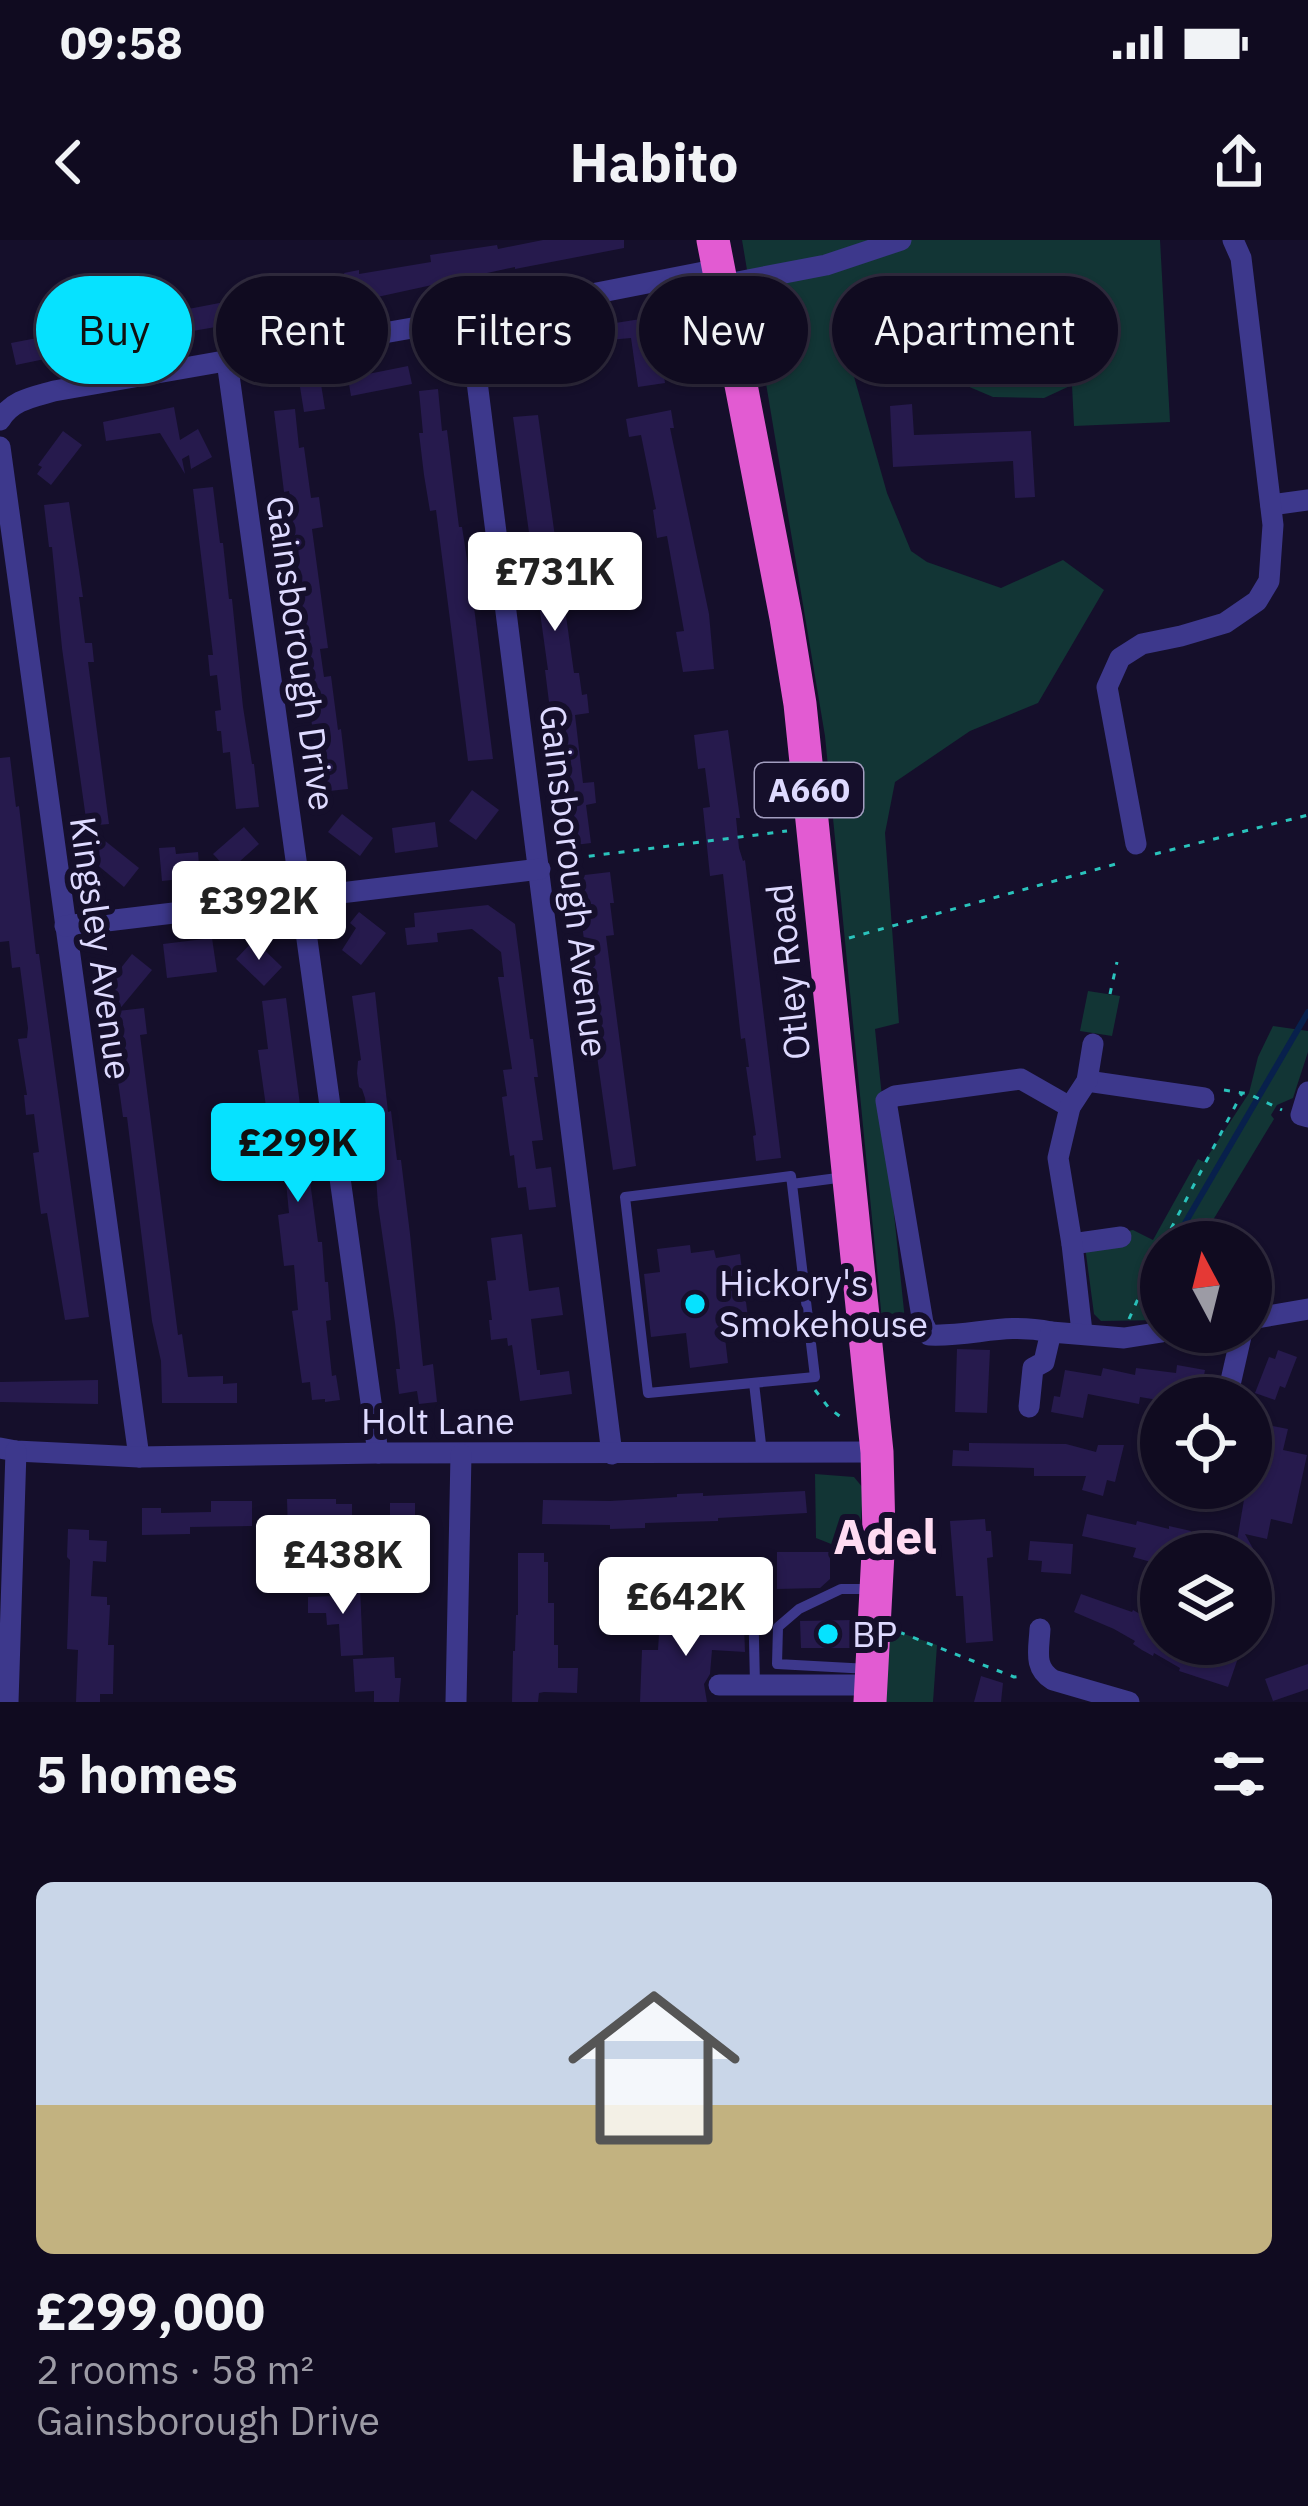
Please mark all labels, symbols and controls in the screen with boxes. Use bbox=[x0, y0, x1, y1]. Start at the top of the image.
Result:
text: 09:58 bbox=[60, 13, 183, 71]
text: Habito bbox=[569, 127, 739, 197]
icon: back bbox=[36, 129, 102, 195]
icon: share bbox=[1206, 129, 1272, 195]
chip: Buy bbox=[36, 276, 192, 384]
chip: Rent bbox=[216, 276, 388, 384]
chip: Filters bbox=[412, 276, 615, 384]
chip: New bbox=[639, 276, 808, 384]
chip: Apartment bbox=[832, 276, 1118, 384]
street label: Gainsborough Drive bbox=[256, 492, 347, 813]
pin: £731K bbox=[471, 532, 639, 634]
text: £731K bbox=[495, 545, 615, 596]
street label: Gainsborough Avenue bbox=[530, 702, 619, 1060]
road number: A660 bbox=[755, 763, 863, 817]
street label: Kingsley Avenue bbox=[60, 814, 143, 1082]
pin: £392K bbox=[175, 861, 343, 963]
text: £392K bbox=[199, 874, 319, 925]
street label: Otley Road bbox=[755, 882, 820, 1062]
pin: £299K bbox=[214, 1103, 382, 1205]
text: £299K bbox=[238, 1116, 358, 1167]
north arrow bbox=[1140, 1221, 1272, 1353]
map controls bbox=[1140, 1221, 1272, 1665]
place label: Hickory's Smokehouse bbox=[719, 1259, 928, 1347]
marker: Hickory's Smokehouse bbox=[682, 1291, 708, 1317]
button: locate bbox=[1140, 1377, 1272, 1509]
street label: Holt Lane bbox=[361, 1397, 515, 1444]
district label: Adel bbox=[833, 1505, 937, 1567]
pin: £438K bbox=[259, 1515, 427, 1617]
text: £438K bbox=[283, 1528, 403, 1579]
button: layers bbox=[1140, 1533, 1272, 1665]
pin: £642K bbox=[602, 1557, 770, 1659]
text: £642K bbox=[626, 1570, 746, 1621]
place label: BP bbox=[852, 1610, 897, 1657]
marker: BP bbox=[815, 1621, 841, 1647]
text: 5 homes bbox=[36, 1741, 238, 1807]
icon: filters bbox=[1206, 1741, 1272, 1807]
icon: home bbox=[546, 1960, 762, 2176]
text: £299,000 bbox=[36, 2278, 265, 2344]
text: 2 rooms · 58 m² bbox=[36, 2344, 314, 2395]
text: Gainsborough Drive bbox=[36, 2395, 380, 2446]

